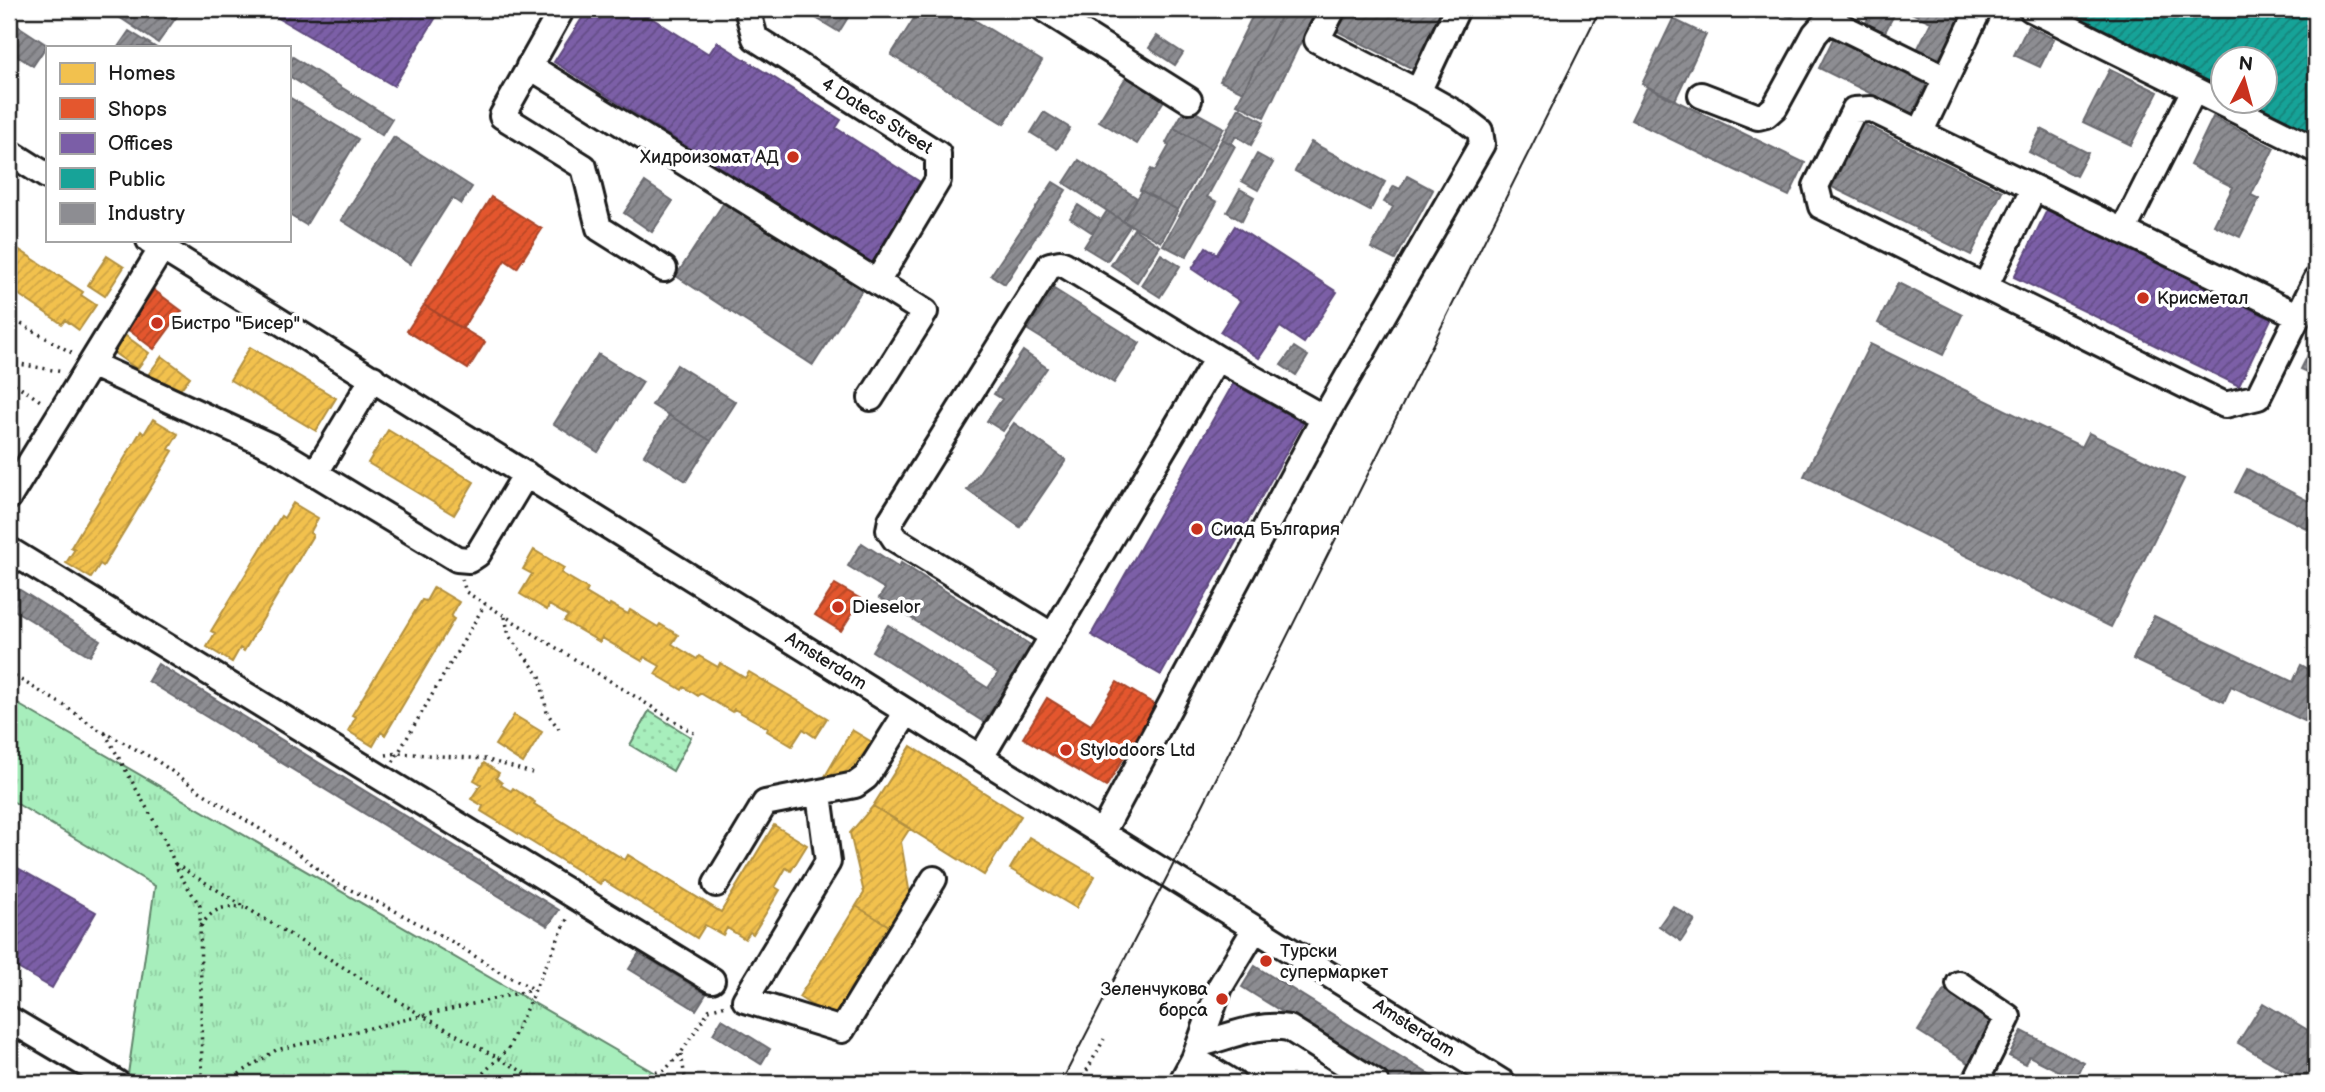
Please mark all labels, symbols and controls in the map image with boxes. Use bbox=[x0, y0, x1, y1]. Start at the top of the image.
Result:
legend bbox=[46, 46, 290, 242]
north arrow bbox=[2210, 46, 2280, 116]
text: N bbox=[2237, 52, 2254, 77]
text: Homes bbox=[108, 61, 176, 86]
street label: 4 Datecs Street bbox=[818, 73, 937, 159]
text: Shops bbox=[108, 97, 167, 122]
text: Offices bbox=[108, 131, 173, 156]
place label: Хидроизомат АД bbox=[640, 147, 779, 168]
marker: Хидроизомат АД bbox=[785, 149, 801, 165]
text: Public bbox=[108, 167, 166, 192]
text: Industry bbox=[108, 201, 186, 226]
place label: Крисметал bbox=[2157, 288, 2248, 309]
marker: Крисметал bbox=[2135, 290, 2151, 306]
place label: Бистро "Бисер" bbox=[171, 313, 300, 334]
marker: Бистро "Бисер" bbox=[149, 315, 165, 331]
place label: Сиад България bbox=[1211, 519, 1340, 540]
marker: Сиад България bbox=[1189, 521, 1205, 537]
place label: Dieselor bbox=[852, 597, 921, 618]
marker: Dieselor bbox=[830, 599, 846, 615]
street label: Amsterdam bbox=[781, 628, 871, 694]
place label: Stylodoors Ltd bbox=[1080, 740, 1195, 761]
marker: Stylodoors Ltd bbox=[1058, 742, 1074, 758]
place label: Турски супермаркет bbox=[1280, 941, 1389, 983]
marker: Турски супермаркет bbox=[1258, 953, 1274, 969]
place label: Зеленчукова борса bbox=[1101, 979, 1208, 1021]
marker: Зеленчукова борса bbox=[1214, 991, 1230, 1007]
street label: Amsterdam bbox=[1369, 995, 1459, 1061]

